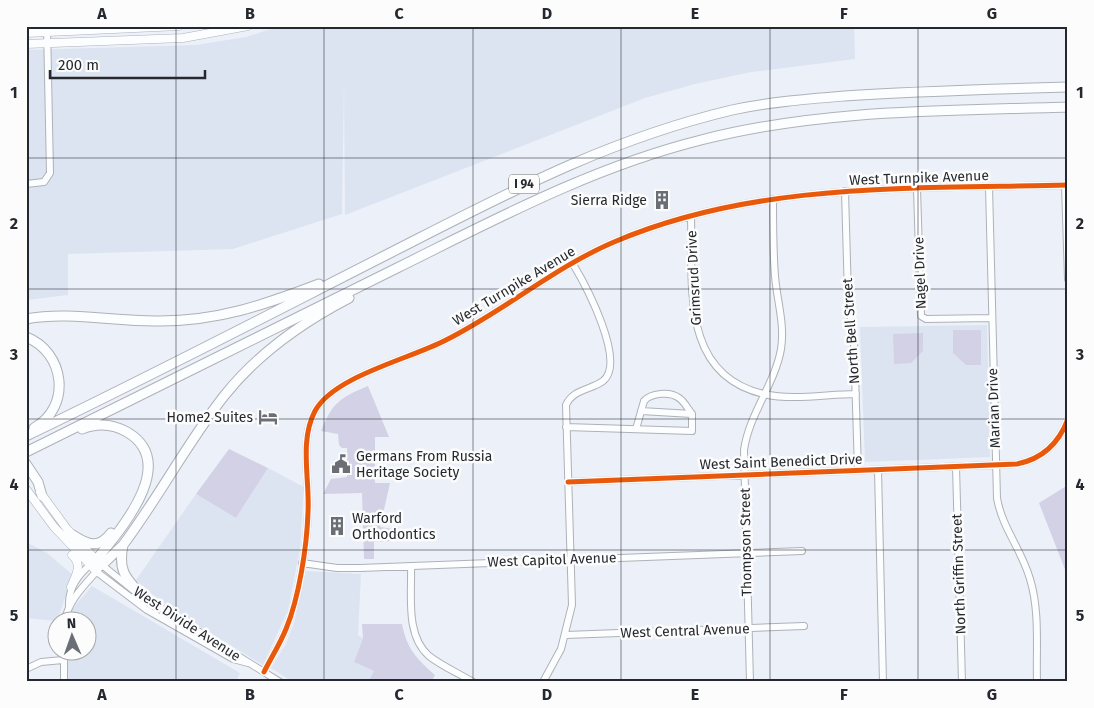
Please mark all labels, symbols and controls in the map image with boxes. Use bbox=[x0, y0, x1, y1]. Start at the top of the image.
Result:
text: A bbox=[96, 4, 107, 23]
text: B bbox=[245, 4, 255, 23]
text: C bbox=[394, 4, 404, 23]
text: D bbox=[542, 4, 552, 23]
text: E bbox=[691, 4, 699, 23]
text: F bbox=[840, 4, 848, 23]
text: G bbox=[987, 4, 997, 23]
scale bar bbox=[50, 48, 205, 80]
text: 200 m bbox=[58, 56, 99, 74]
text: 1 bbox=[10, 83, 18, 102]
text: 1 bbox=[1076, 83, 1084, 102]
street label: West Turnpike Avenue bbox=[849, 167, 989, 189]
road number: I 94 bbox=[509, 174, 539, 193]
building icon: Sierra Ridge bbox=[651, 189, 673, 211]
place label: Sierra Ridge bbox=[571, 192, 647, 209]
text: 2 bbox=[10, 214, 18, 233]
text: 2 bbox=[1076, 214, 1084, 233]
street label: Grimsrud Drive bbox=[683, 230, 705, 326]
street label: Nagel Drive bbox=[910, 237, 930, 309]
street label: West Turnpike Avenue bbox=[450, 243, 578, 329]
street label: North Bell Street bbox=[839, 277, 863, 385]
text: 3 bbox=[9, 345, 18, 364]
text: 3 bbox=[1075, 345, 1084, 364]
street label: Marian Drive bbox=[984, 368, 1004, 448]
hotel icon: Home2 Suites bbox=[257, 406, 279, 428]
place label: Home2 Suites bbox=[167, 409, 253, 426]
place label: Germans From Russia Heritage Society bbox=[356, 448, 492, 481]
street label: West Saint Benedict Drive bbox=[699, 451, 863, 473]
public building icon: Germans From Russia Heritage Society bbox=[330, 453, 352, 475]
text: 4 bbox=[9, 475, 19, 494]
text: 4 bbox=[1075, 475, 1085, 494]
street label: Thompson Street bbox=[737, 487, 755, 596]
place label: Warford Orthodontics bbox=[352, 510, 436, 543]
street label: North Griffin Street bbox=[948, 512, 970, 635]
building icon: Warford Orthodontics bbox=[326, 515, 348, 537]
street label: West Capitol Avenue bbox=[487, 549, 617, 571]
street label: West Divide Avenue bbox=[130, 583, 244, 665]
text: 5 bbox=[10, 606, 19, 625]
text: 5 bbox=[1076, 606, 1085, 625]
north arrow bbox=[48, 610, 98, 660]
text: N bbox=[67, 615, 77, 632]
street label: West Central Avenue bbox=[620, 620, 750, 642]
text: A bbox=[96, 685, 107, 704]
text: B bbox=[245, 685, 255, 704]
text: C bbox=[394, 685, 404, 704]
text: D bbox=[542, 685, 552, 704]
text: E bbox=[691, 685, 699, 704]
text: F bbox=[840, 685, 848, 704]
text: G bbox=[987, 685, 997, 704]

